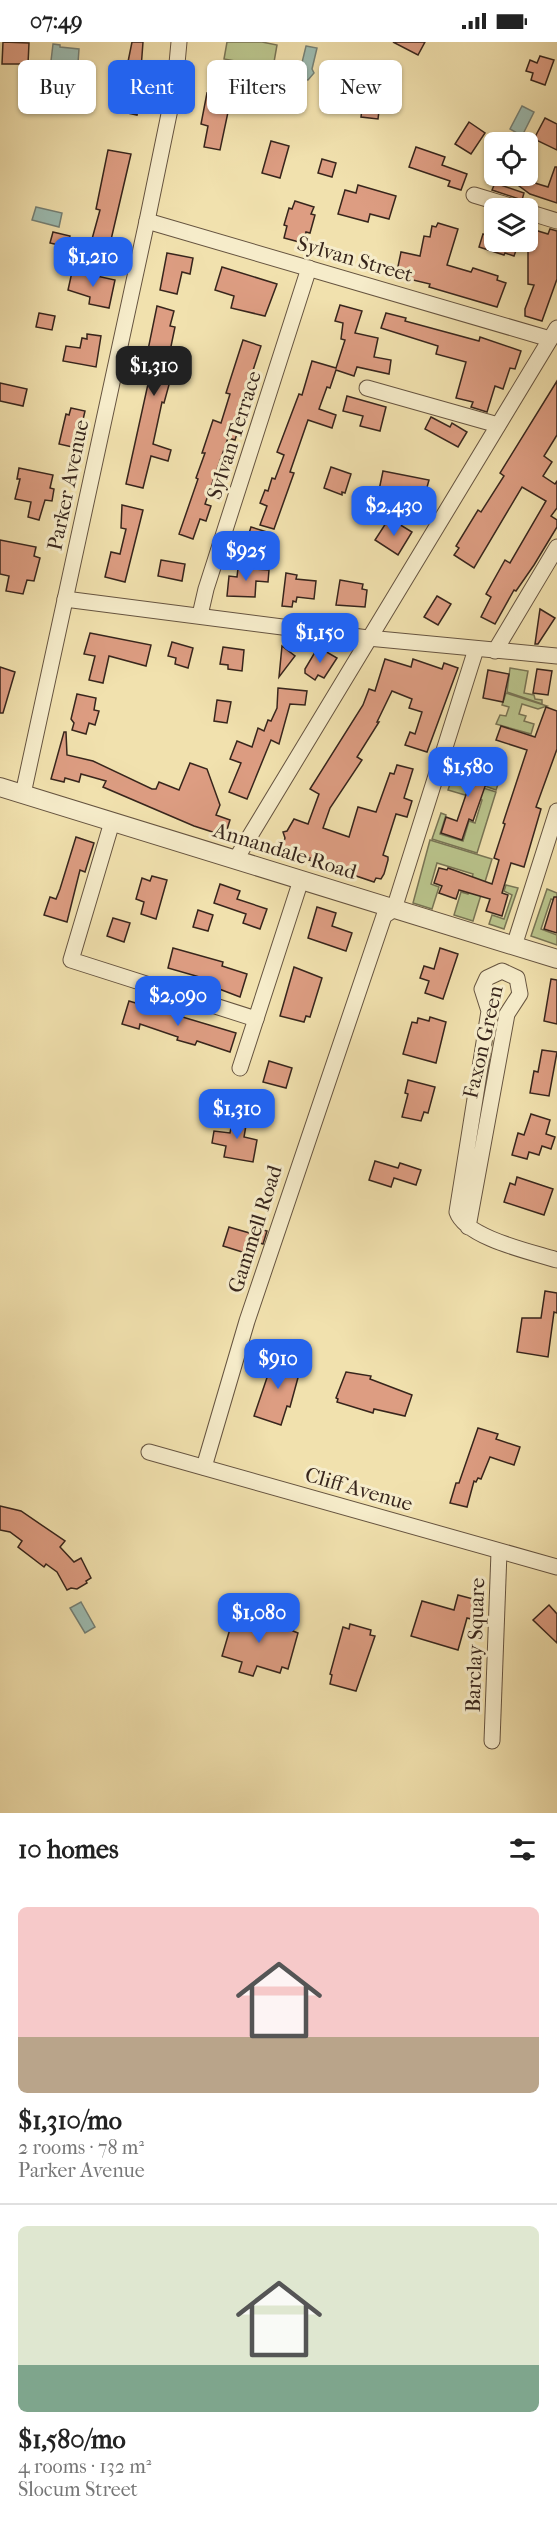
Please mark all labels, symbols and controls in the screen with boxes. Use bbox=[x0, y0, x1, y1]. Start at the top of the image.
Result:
text: 07:49 bbox=[30, 8, 83, 34]
chip: Buy bbox=[18, 60, 96, 114]
chip: Rent bbox=[108, 60, 195, 114]
chip: Filters bbox=[207, 60, 307, 114]
chip: New bbox=[319, 60, 402, 114]
map controls bbox=[484, 132, 538, 252]
button: locate bbox=[484, 132, 538, 186]
button: layers bbox=[484, 198, 538, 252]
street label: Sylvan Street bbox=[294, 231, 416, 287]
pin: $1,210 bbox=[44, 237, 142, 288]
text: $1,210 bbox=[68, 245, 118, 268]
pin: $1,310 bbox=[105, 346, 203, 397]
text: $1,310 bbox=[130, 354, 178, 377]
street label: Sylvan Terrace bbox=[202, 368, 266, 502]
street label: Parker Avenue bbox=[42, 417, 94, 553]
pin: $2,430 bbox=[345, 486, 443, 537]
text: $2,430 bbox=[365, 494, 423, 517]
pin: $925 bbox=[210, 531, 282, 582]
text: $925 bbox=[226, 539, 266, 562]
pin: $1,150 bbox=[271, 613, 369, 664]
text: $1,150 bbox=[296, 621, 344, 644]
pin: $1,580 bbox=[419, 747, 517, 798]
text: $1,580 bbox=[442, 755, 494, 778]
street label: Annandale Road bbox=[210, 818, 360, 884]
pin: $2,090 bbox=[129, 976, 227, 1027]
street label: Faxon Green bbox=[458, 983, 508, 1101]
text: $2,090 bbox=[149, 984, 207, 1007]
pin: $1,310 bbox=[188, 1089, 286, 1140]
text: $1,310 bbox=[213, 1097, 261, 1120]
street label: Gammell Road bbox=[223, 1162, 287, 1296]
pin: $910 bbox=[242, 1339, 314, 1390]
text: $910 bbox=[258, 1347, 298, 1370]
street label: Cliff Avenue bbox=[302, 1462, 416, 1516]
street label: Barclay Square bbox=[461, 1577, 489, 1713]
pin: $1,080 bbox=[210, 1593, 308, 1644]
text: $1,080 bbox=[232, 1601, 286, 1624]
icon: filters bbox=[506, 1833, 539, 1866]
text: 10 homes bbox=[18, 1834, 119, 1865]
icon: home bbox=[225, 1946, 333, 2054]
text: $1,310/mo bbox=[18, 2105, 122, 2136]
text: 2 rooms · 78 m² bbox=[18, 2136, 144, 2159]
text: Parker Avenue bbox=[18, 2159, 145, 2182]
icon: home bbox=[225, 2265, 333, 2373]
text: $1,580/mo bbox=[18, 2424, 126, 2455]
text: 4 rooms · 132 m² bbox=[18, 2455, 151, 2478]
text: Slocum Street bbox=[18, 2478, 138, 2501]

